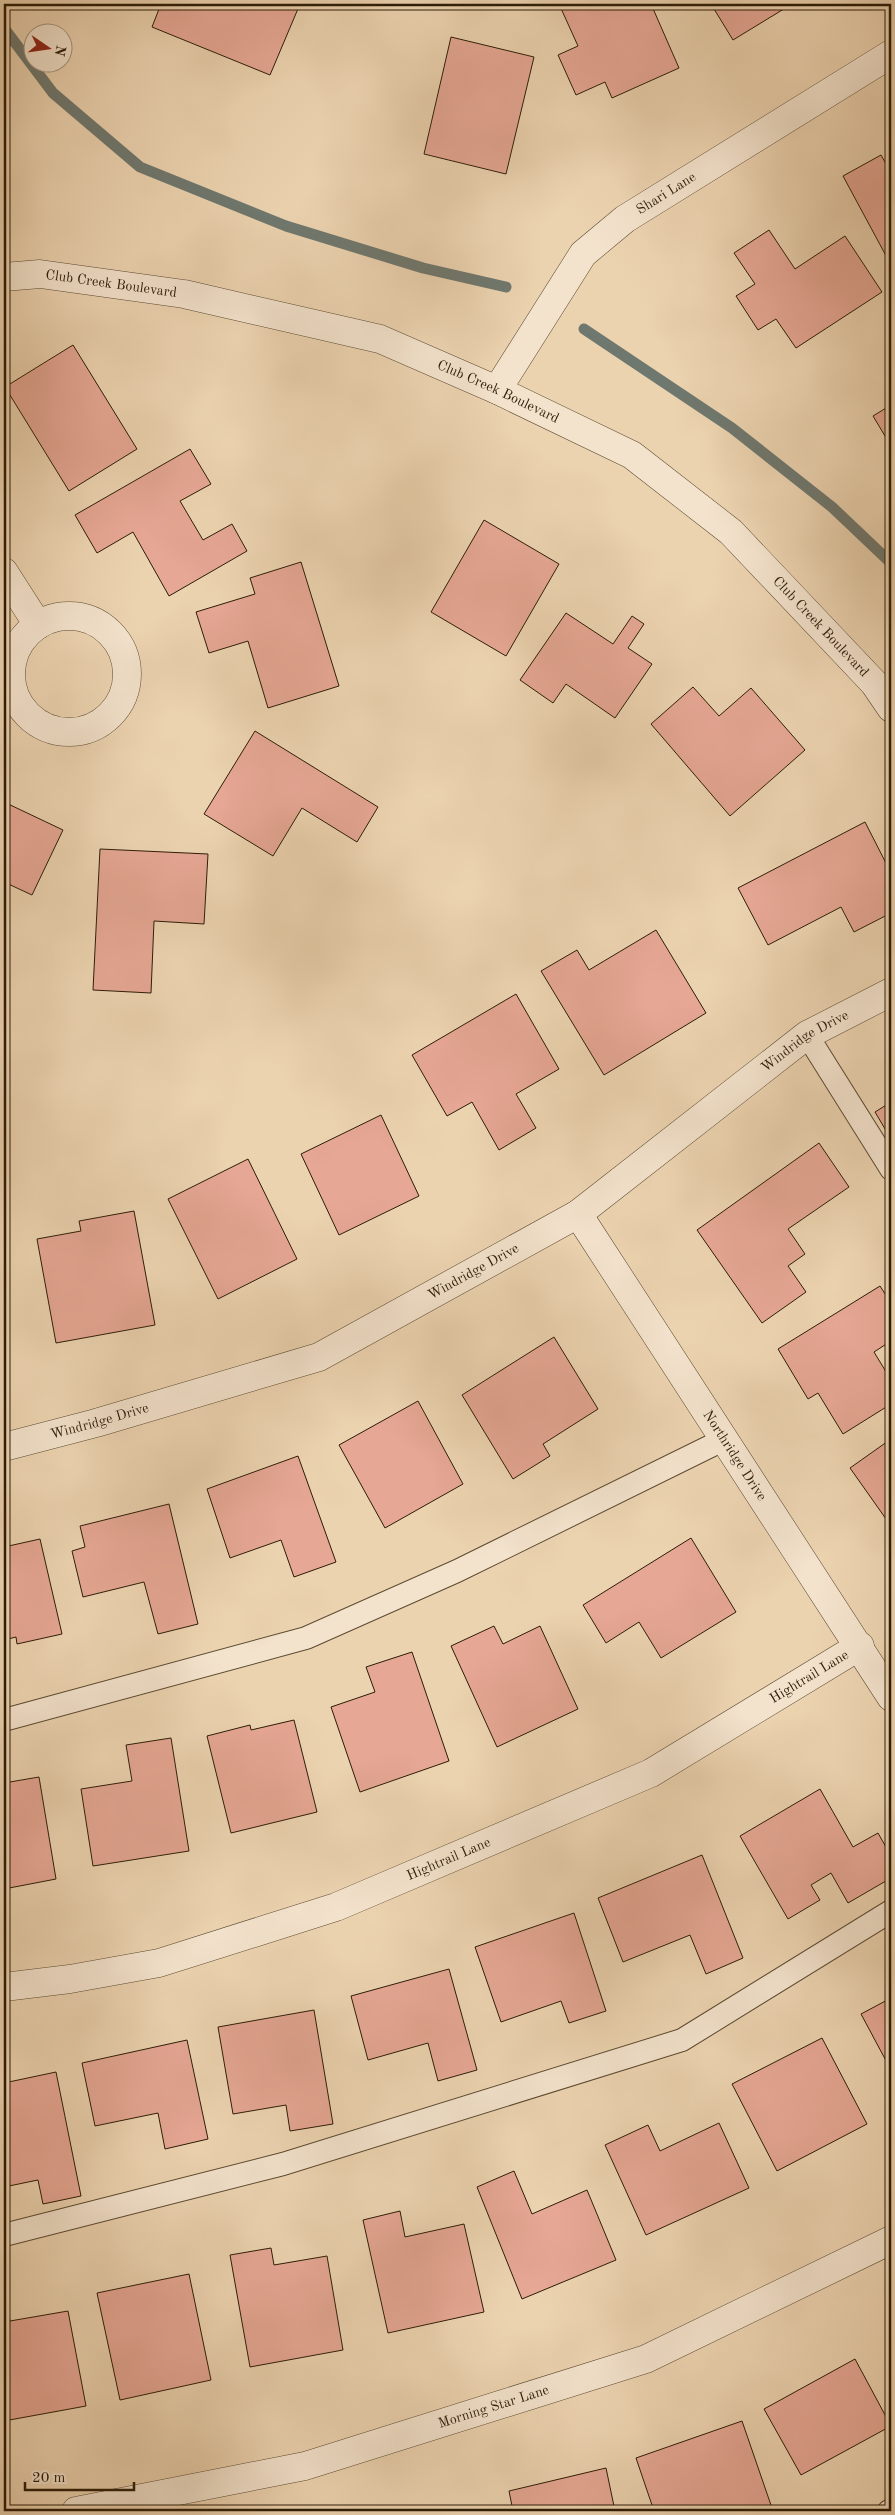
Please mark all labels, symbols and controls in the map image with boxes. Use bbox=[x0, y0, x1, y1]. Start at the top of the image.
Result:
north arrow bbox=[22, 22, 72, 72]
text: N bbox=[52, 44, 68, 58]
street label: Shari Lane bbox=[634, 170, 698, 217]
street label: Club Creek Boulevard bbox=[45, 268, 178, 300]
street label: Club Creek Boulevard bbox=[435, 358, 561, 426]
street label: Club Creek Boulevard bbox=[770, 574, 871, 680]
street label: Windridge Drive bbox=[759, 1008, 851, 1075]
street label: Windridge Drive bbox=[426, 1241, 521, 1302]
street label: Windridge Drive bbox=[49, 1401, 150, 1442]
street label: Northridge Drive bbox=[700, 1408, 769, 1503]
street label: Hightrail Lane bbox=[767, 1648, 851, 1706]
street label: Hightrail Lane bbox=[405, 1835, 493, 1883]
street label: Morning Star Lane bbox=[436, 2383, 551, 2431]
scale bar bbox=[25, 2460, 134, 2492]
text: 20 m bbox=[32, 2471, 66, 2486]

